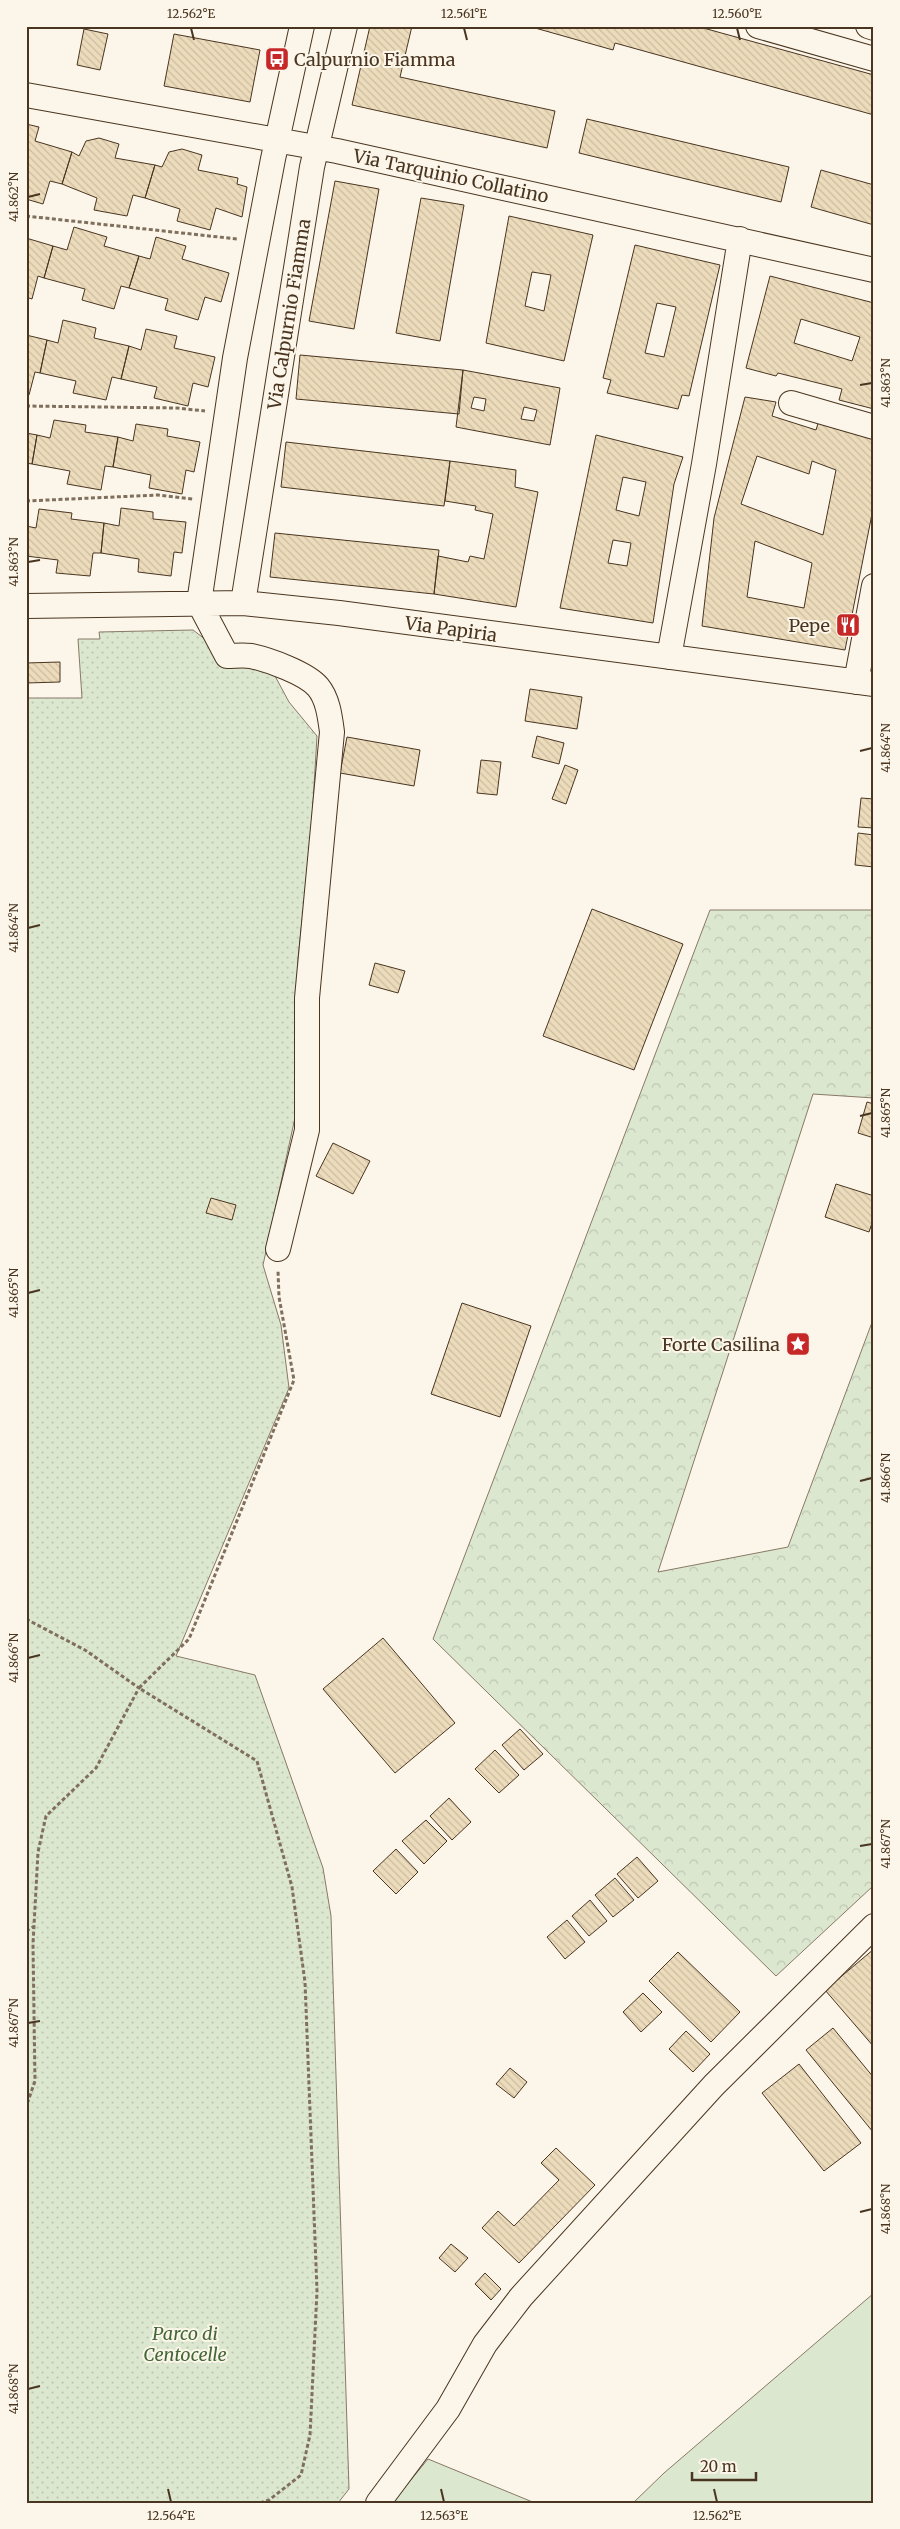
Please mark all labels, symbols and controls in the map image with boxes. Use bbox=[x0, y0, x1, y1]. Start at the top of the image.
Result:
text: 12.562°E bbox=[167, 6, 215, 21]
text: 12.561°E bbox=[441, 6, 487, 21]
text: 12.560°E bbox=[712, 6, 762, 21]
bus stop icon: Calpurnio Fiamma bbox=[264, 46, 290, 72]
place label: Calpurnio Fiamma bbox=[294, 48, 456, 71]
street label: Via Tarquinio Collatino bbox=[350, 144, 551, 208]
text: 41.862°N bbox=[6, 171, 21, 222]
street label: Via Calpurnio Fiamma bbox=[262, 217, 316, 412]
text: 41.863°N bbox=[878, 358, 893, 408]
text: 41.863°N bbox=[6, 537, 21, 587]
street label: Via Papiria bbox=[402, 611, 499, 647]
restaurant icon: Pepe bbox=[835, 612, 861, 638]
place label: Pepe bbox=[788, 614, 830, 637]
text: 41.864°N bbox=[878, 722, 893, 773]
text: 41.864°N bbox=[6, 902, 21, 953]
text: 41.865°N bbox=[878, 1087, 893, 1138]
text: 41.865°N bbox=[6, 1267, 21, 1318]
place icon: Forte Casilina bbox=[785, 1331, 811, 1357]
place label: Forte Casilina bbox=[662, 1333, 780, 1356]
text: 41.866°N bbox=[878, 1452, 893, 1503]
text: 41.866°N bbox=[6, 1632, 21, 1683]
text: 41.867°N bbox=[878, 1818, 893, 1869]
text: 41.867°N bbox=[6, 1997, 21, 2048]
text: 41.868°N bbox=[878, 2183, 893, 2234]
park label: Parco di Centocelle bbox=[143, 2322, 227, 2366]
text: 41.868°N bbox=[6, 2363, 21, 2414]
scale bar bbox=[692, 2449, 756, 2481]
text: 20 m bbox=[700, 2457, 737, 2476]
text: 12.564°E bbox=[147, 2508, 195, 2523]
text: 12.563°E bbox=[420, 2508, 468, 2523]
text: 12.562°E bbox=[693, 2508, 741, 2523]

